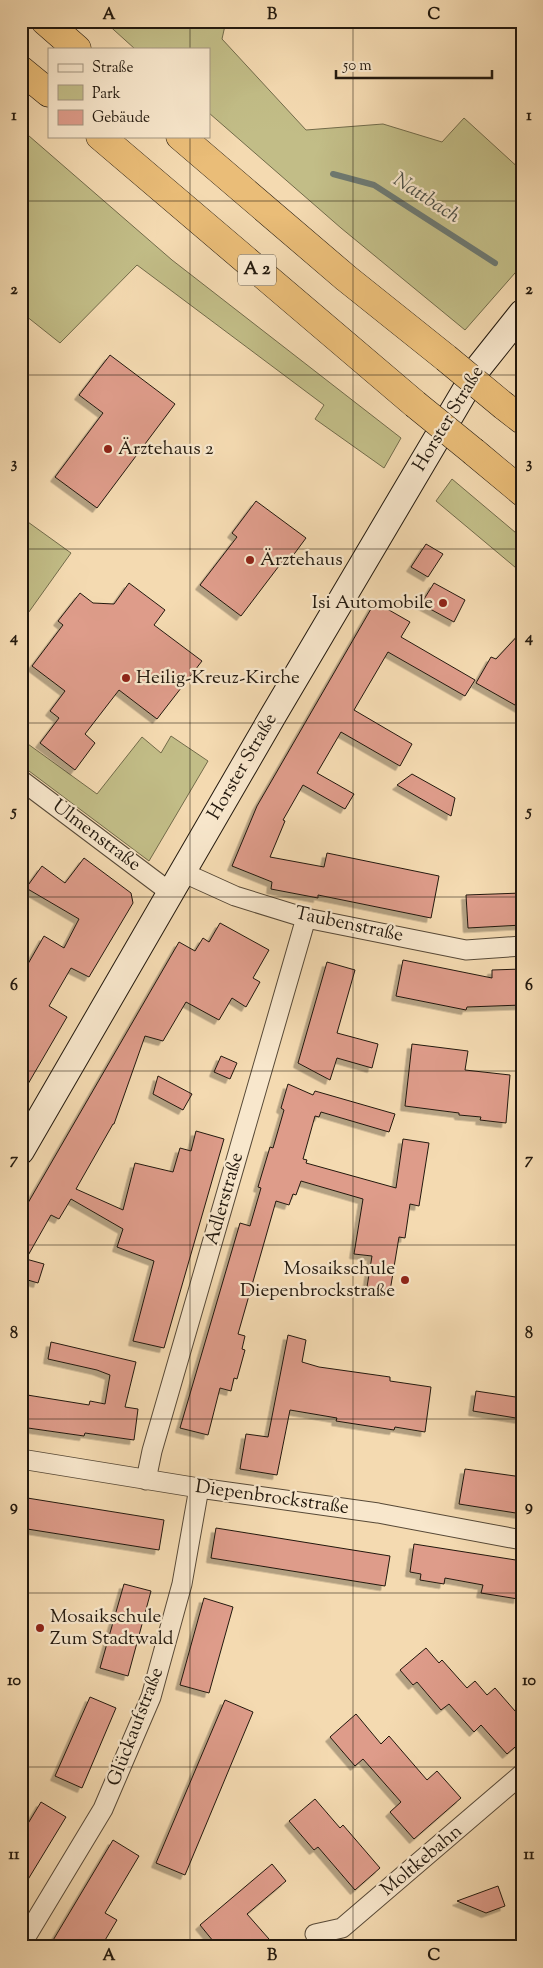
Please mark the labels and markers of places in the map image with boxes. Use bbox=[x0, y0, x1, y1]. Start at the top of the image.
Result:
place label: Ärztehaus 2 bbox=[118, 436, 214, 463]
marker: Ärztehaus 2 bbox=[102, 443, 114, 455]
place label: Ärztehaus bbox=[260, 547, 343, 574]
marker: Ärztehaus bbox=[244, 554, 256, 566]
place label: Isi Automobile bbox=[312, 590, 433, 617]
marker: Isi Automobile bbox=[437, 597, 449, 609]
place label: Heilig-Kreuz-Kirche bbox=[136, 665, 300, 692]
marker: Heilig-Kreuz-Kirche bbox=[120, 672, 132, 684]
place label: Mosaikschule Diepenbrockstraße bbox=[240, 1256, 395, 1305]
marker: Mosaikschule Diepenbrockstraße bbox=[399, 1274, 411, 1286]
place label: Mosaikschule Zum Stadtwald bbox=[50, 1604, 174, 1653]
marker: Mosaikschule Zum Stadtwald bbox=[34, 1622, 46, 1634]

